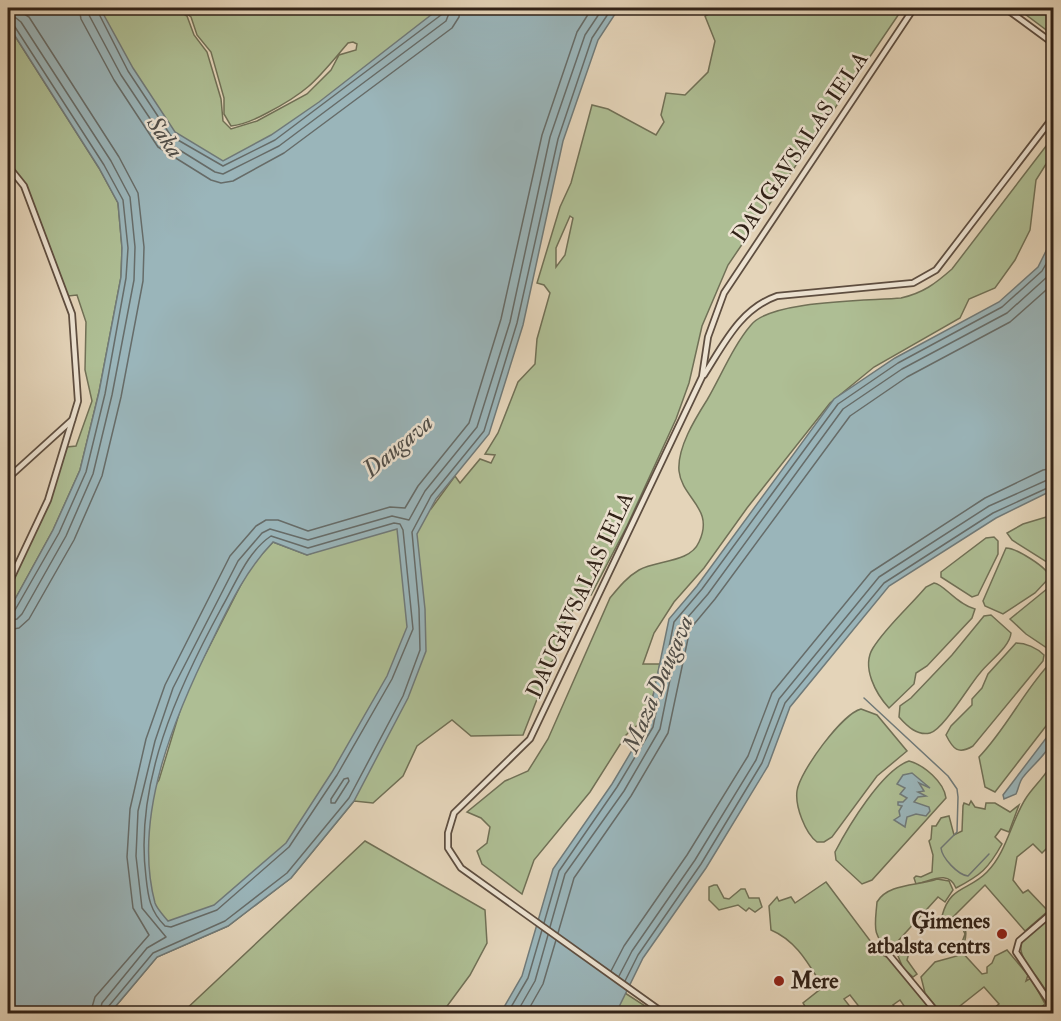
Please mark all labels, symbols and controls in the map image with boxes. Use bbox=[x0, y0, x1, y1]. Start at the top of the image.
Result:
street label: DAUGAVSALAS IELA bbox=[726, 46, 874, 248]
water label: Saka bbox=[139, 109, 191, 164]
water label: Daugava bbox=[355, 407, 440, 485]
street label: DAUGAVSALAS IELA bbox=[520, 487, 640, 703]
water label: Mazā Daugava bbox=[614, 611, 701, 759]
place label: Ģimenes atbalsta centrs bbox=[868, 907, 990, 960]
marker: Ģimenes atbalsta centrs bbox=[995, 927, 1009, 941]
place label: Mere bbox=[790, 967, 839, 995]
marker: Mere bbox=[772, 974, 786, 988]

